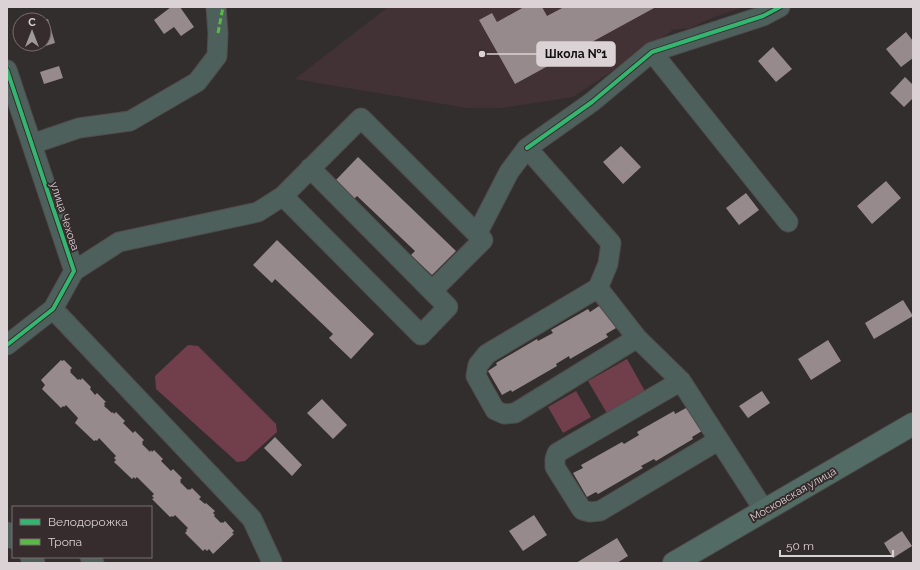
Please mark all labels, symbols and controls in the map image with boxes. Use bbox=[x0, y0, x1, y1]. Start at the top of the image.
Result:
north arrow bbox=[12, 12, 52, 52]
text: С bbox=[28, 16, 36, 29]
callout: Школа №1 bbox=[537, 42, 615, 66]
text: Школа №1 bbox=[545, 47, 607, 61]
street label: улица Чехова bbox=[47, 180, 82, 252]
street label: Московская улица bbox=[748, 465, 839, 524]
legend bbox=[12, 506, 152, 558]
text: Велодорожка bbox=[48, 515, 128, 529]
scale bar bbox=[780, 532, 893, 558]
text: Тропа bbox=[48, 535, 82, 549]
text: 50 m bbox=[786, 539, 814, 553]

